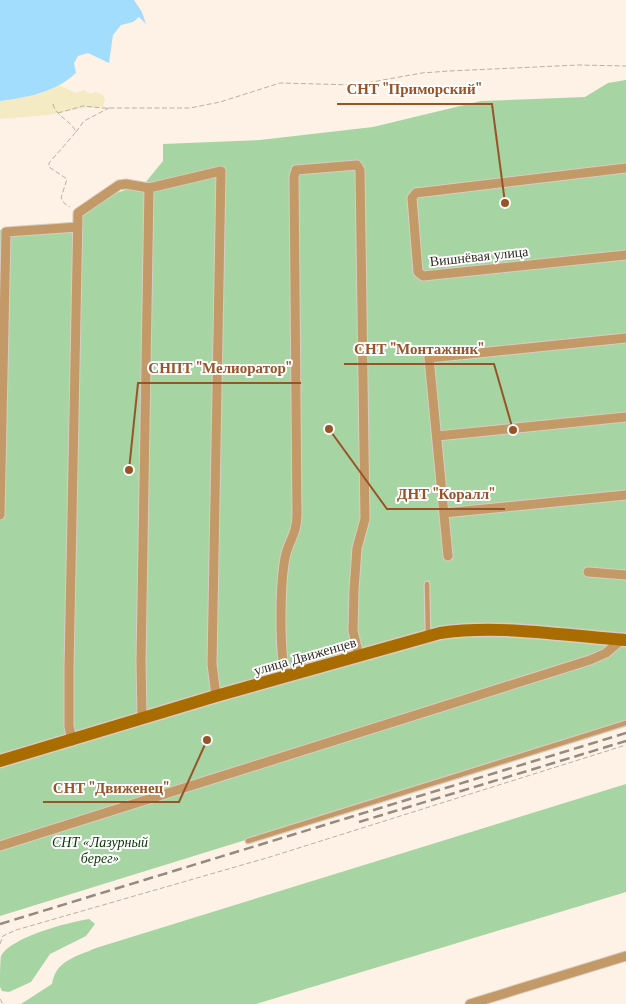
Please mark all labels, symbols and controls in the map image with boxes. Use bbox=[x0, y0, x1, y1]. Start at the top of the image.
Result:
callout: СНТ "Приморский" bbox=[337, 74, 492, 104]
text: СНТ "Приморский" bbox=[346, 79, 482, 98]
street label: Вишнёвая улица bbox=[429, 242, 530, 270]
callout: СНТ "Монтажник" bbox=[344, 334, 494, 364]
text: СНТ "Монтажник" bbox=[354, 339, 484, 358]
callout: СНПТ "Мелиоратор" bbox=[138, 353, 301, 383]
text: СНПТ "Мелиоратор" bbox=[148, 358, 292, 377]
callout: ДНТ "Коралл" bbox=[387, 479, 505, 509]
text: ДНТ "Коралл" bbox=[397, 484, 495, 503]
street label: улица Движенцев bbox=[252, 633, 359, 679]
callout: СНТ "Движенец" bbox=[43, 772, 179, 802]
text: СНТ "Движенец" bbox=[53, 778, 169, 797]
park label: СНТ «Лазурный берег» bbox=[52, 833, 148, 867]

